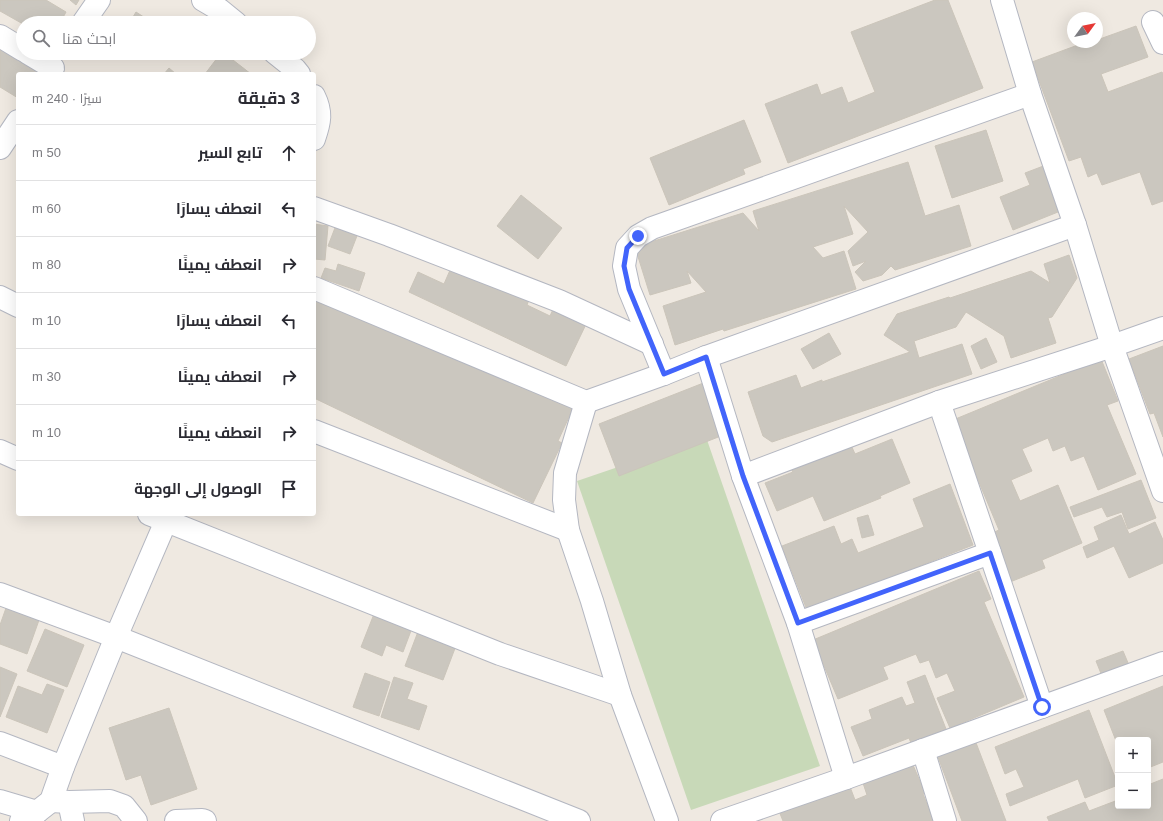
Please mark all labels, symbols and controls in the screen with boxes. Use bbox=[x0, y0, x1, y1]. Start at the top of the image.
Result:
north arrow bbox=[1067, 12, 1103, 48]
search box bbox=[16, 16, 316, 60]
icon: search bbox=[30, 27, 52, 49]
text: ابحث هنا bbox=[62, 30, 116, 47]
text: 3 دقيقة bbox=[238, 89, 300, 108]
text: سيرًا · 240 m bbox=[32, 91, 102, 106]
icon: ahead bbox=[278, 142, 300, 164]
text: تابع السير bbox=[198, 144, 262, 161]
text: 50 m bbox=[32, 145, 61, 160]
icon: left bbox=[278, 198, 300, 220]
text: انعطف يسارًا bbox=[176, 200, 262, 217]
text: 60 m bbox=[32, 201, 61, 216]
route end bbox=[629, 227, 647, 245]
icon: right bbox=[278, 254, 300, 276]
text: انعطف يمينًا bbox=[178, 256, 262, 273]
text: 80 m bbox=[32, 257, 61, 272]
icon: left bbox=[278, 310, 300, 332]
text: انعطف يسارًا bbox=[176, 312, 262, 329]
text: 10 m bbox=[32, 313, 61, 328]
icon: right bbox=[278, 366, 300, 388]
text: انعطف يمينًا bbox=[178, 368, 262, 385]
text: 30 m bbox=[32, 369, 61, 384]
icon: right bbox=[278, 422, 300, 444]
text: انعطف يمينًا bbox=[178, 424, 262, 441]
text: 10 m bbox=[32, 425, 61, 440]
icon: arrive bbox=[278, 478, 300, 500]
text: الوصول إلى الوجهة bbox=[134, 480, 262, 497]
route start bbox=[1033, 698, 1051, 716]
map controls bbox=[1115, 737, 1151, 809]
button: + bbox=[1115, 737, 1151, 773]
button: − bbox=[1115, 773, 1151, 809]

